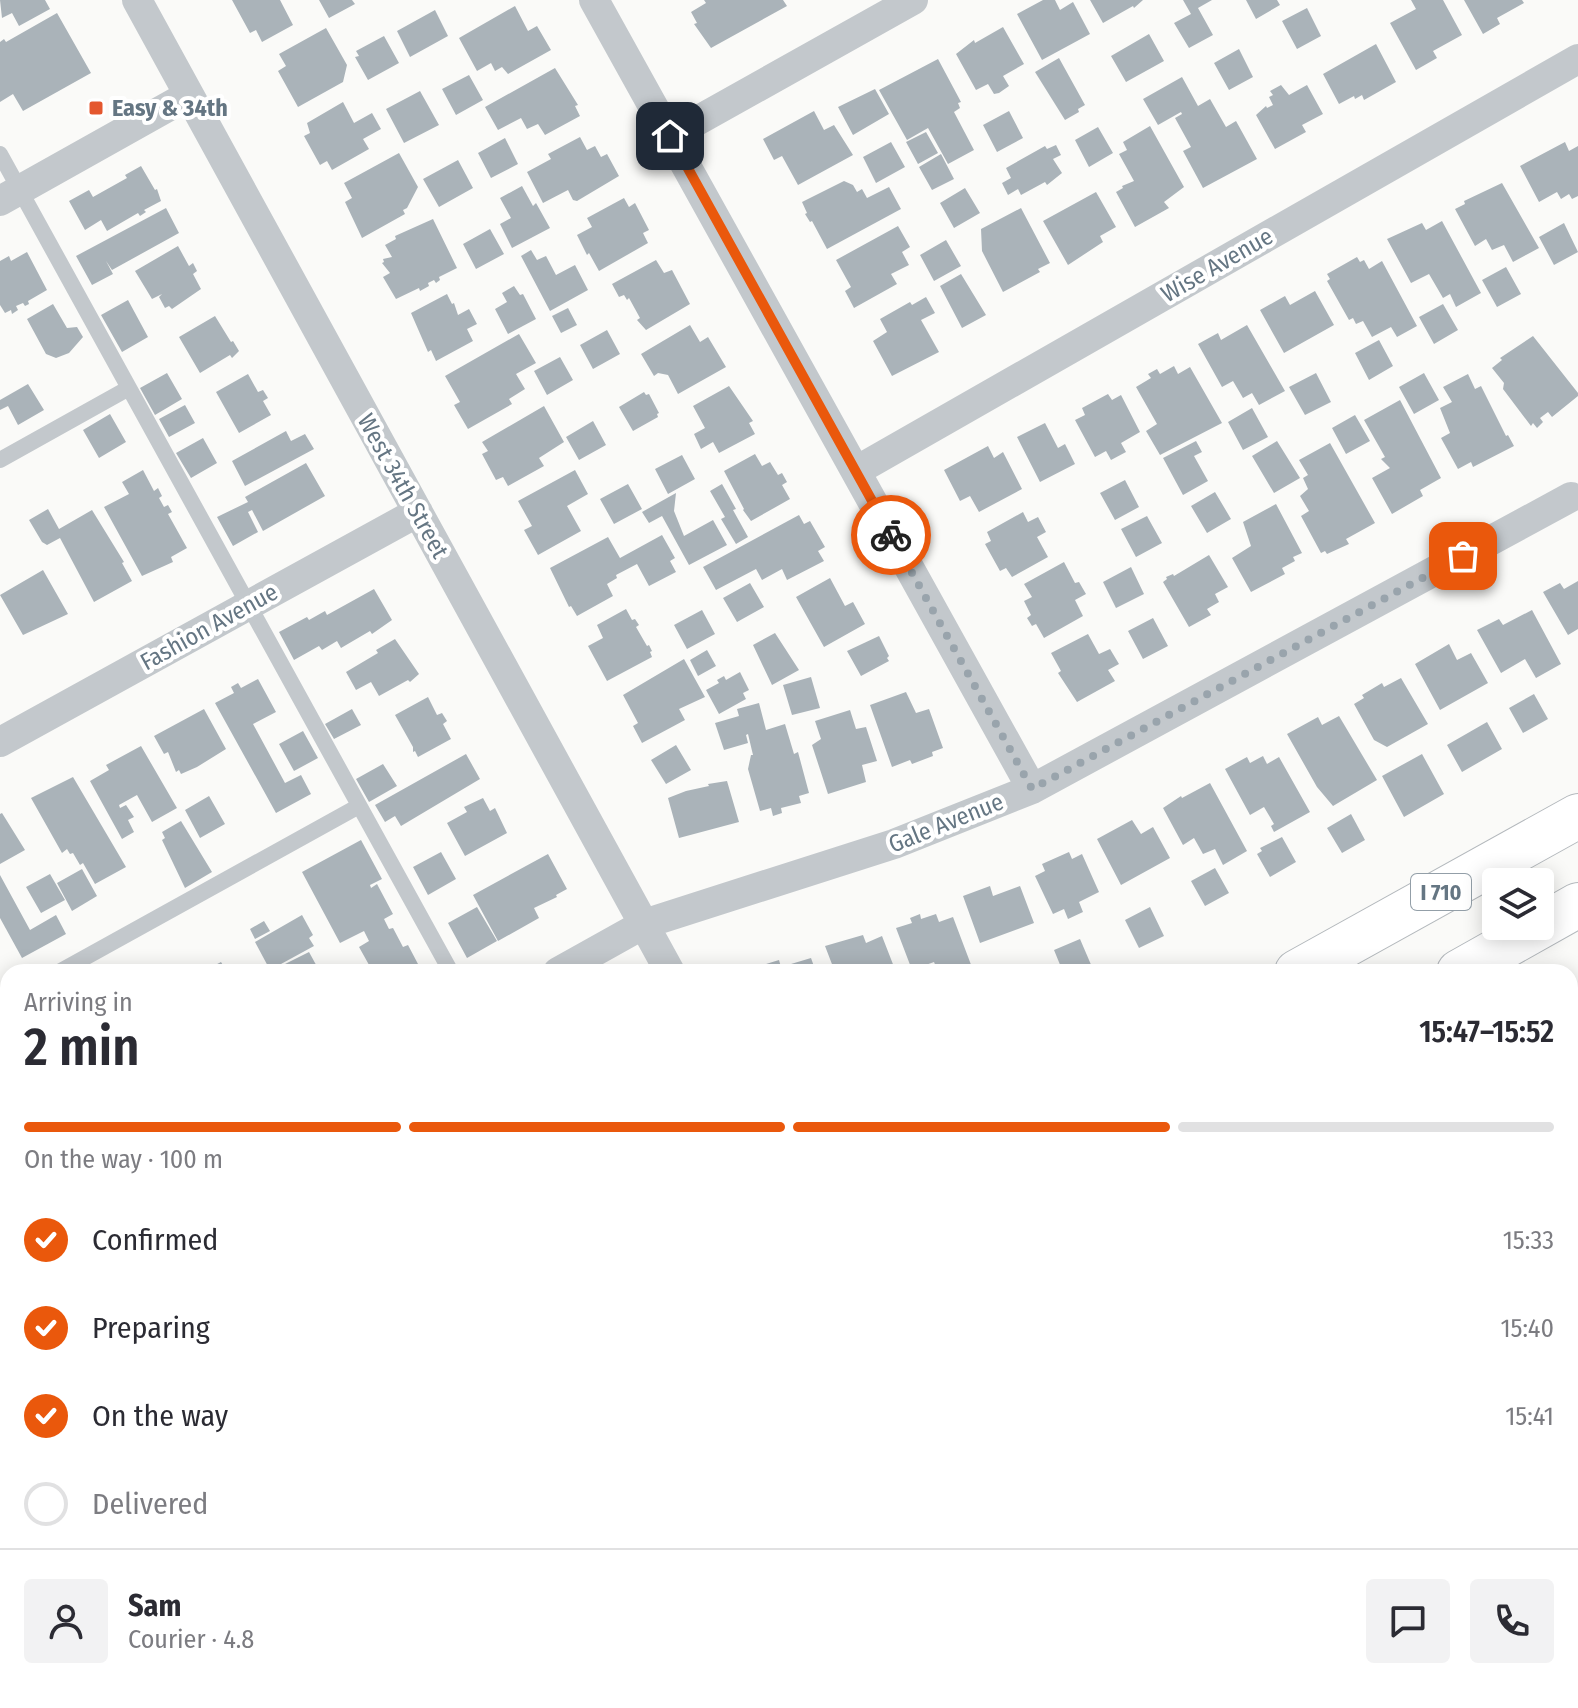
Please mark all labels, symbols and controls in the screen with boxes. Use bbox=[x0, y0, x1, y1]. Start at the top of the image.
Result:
place label: Easy & 34th bbox=[112, 94, 228, 122]
marker: Easy & 34th bbox=[87, 99, 105, 117]
pin bbox=[636, 102, 704, 170]
icon: home bbox=[648, 114, 692, 158]
street label: Wise Avenue bbox=[1156, 222, 1278, 308]
street label: West 34th Street bbox=[352, 409, 454, 563]
courier bbox=[851, 495, 931, 575]
icon: bike bbox=[869, 513, 913, 557]
pin bbox=[1429, 522, 1497, 590]
icon: bag bbox=[1441, 534, 1485, 578]
street label: Fashion Avenue bbox=[135, 578, 283, 676]
street label: Gale Avenue bbox=[885, 787, 1007, 859]
map controls bbox=[1482, 868, 1554, 940]
button: layers bbox=[1482, 868, 1554, 940]
road number: I 710 bbox=[1411, 874, 1471, 910]
text: Arriving in bbox=[24, 987, 133, 1018]
text: 15:47–15:52 bbox=[1419, 1014, 1554, 1050]
text: 2 min bbox=[24, 1016, 140, 1079]
text: On the way · 100 m bbox=[24, 1144, 223, 1175]
icon: check bbox=[24, 1218, 68, 1262]
text: Confirmed bbox=[92, 1222, 218, 1258]
text: 15:33 bbox=[1503, 1225, 1554, 1256]
icon: check bbox=[24, 1306, 68, 1350]
text: Preparing bbox=[92, 1310, 210, 1346]
text: 15:40 bbox=[1500, 1313, 1554, 1344]
icon: check bbox=[24, 1394, 68, 1438]
text: On the way bbox=[92, 1398, 228, 1434]
text: 15:41 bbox=[1505, 1401, 1554, 1432]
text: Delivered bbox=[92, 1486, 208, 1522]
button: person bbox=[24, 1579, 108, 1663]
button: chat bbox=[1366, 1579, 1450, 1663]
button: phone bbox=[1470, 1579, 1554, 1663]
text: Sam bbox=[128, 1588, 181, 1624]
text: Courier · 4.8 bbox=[128, 1624, 254, 1655]

